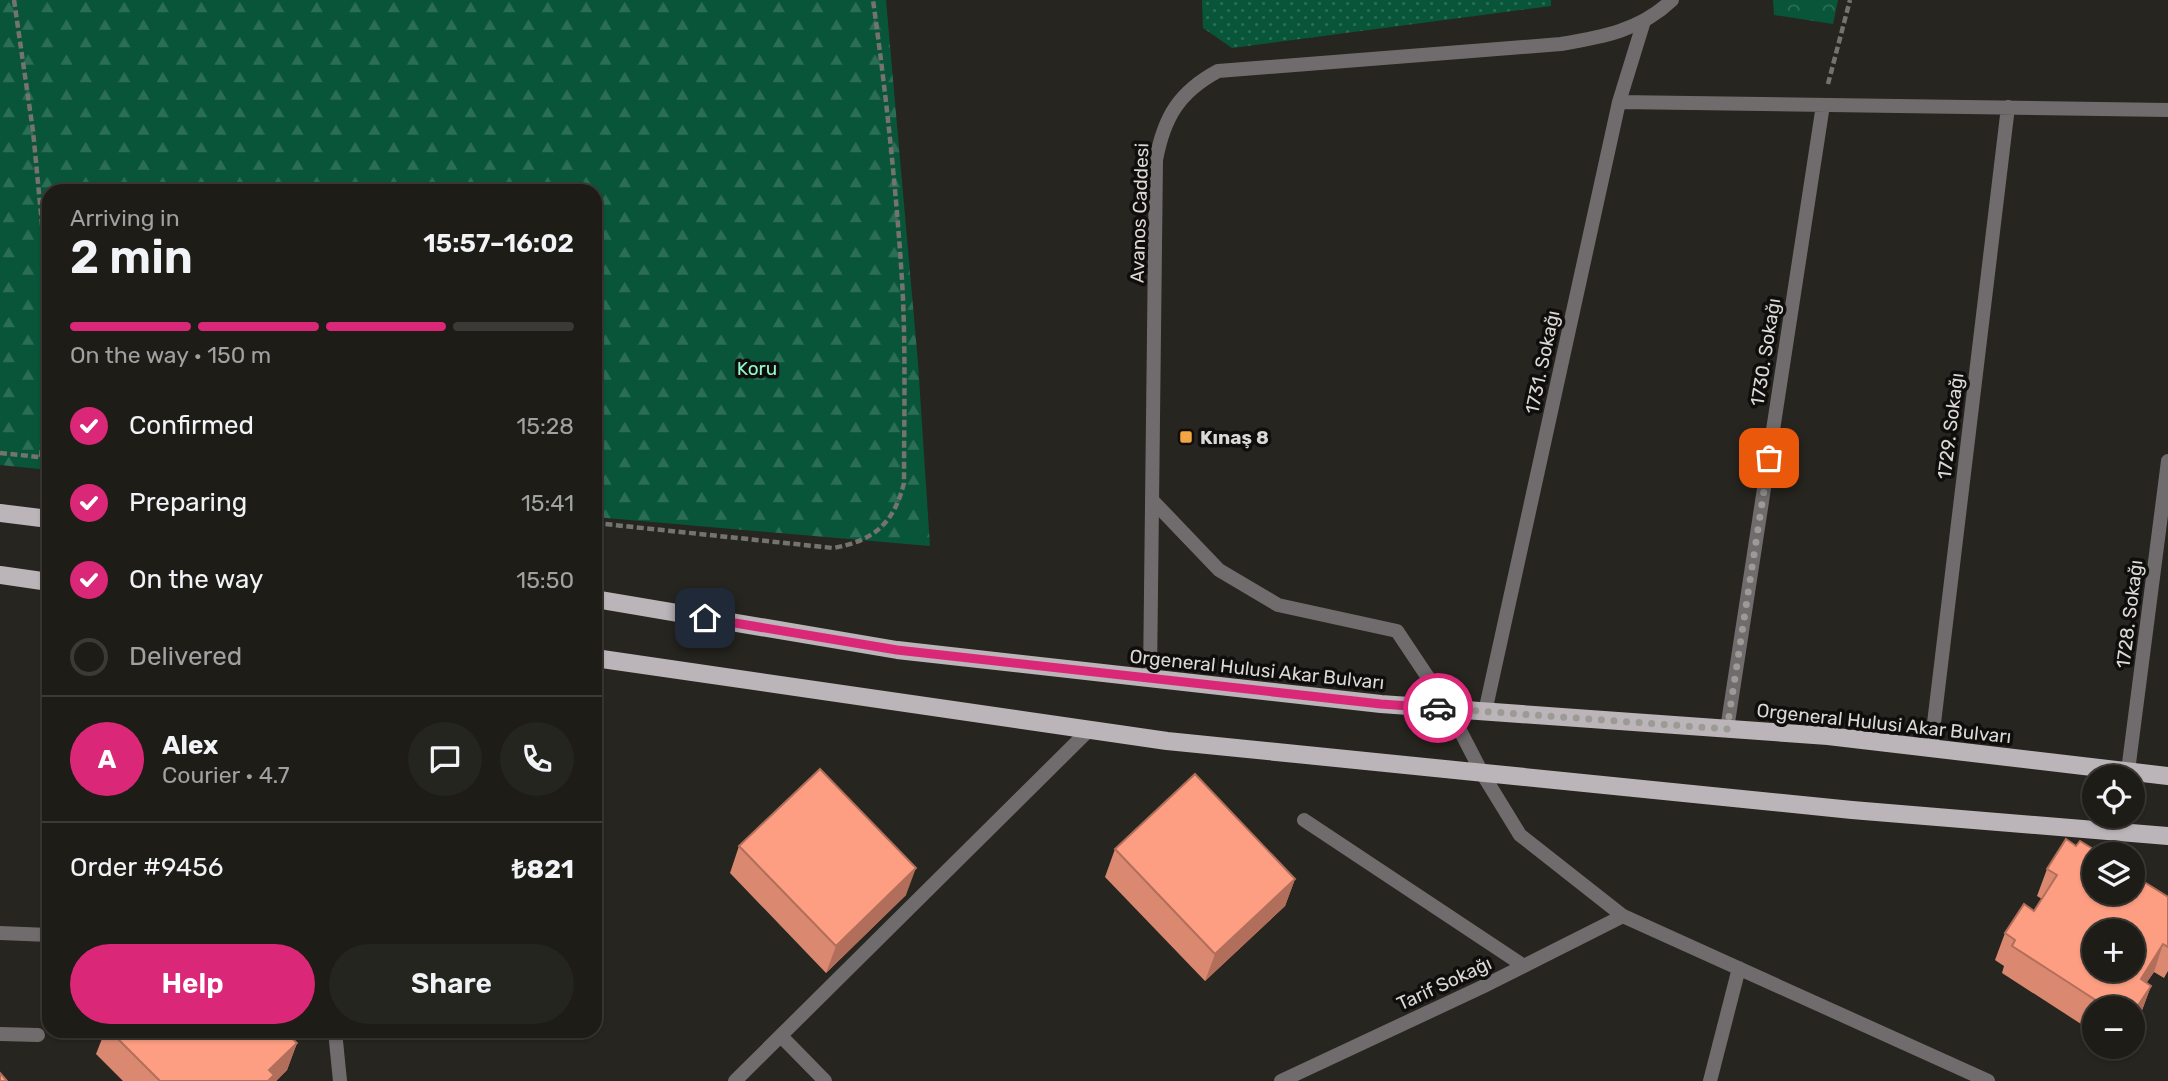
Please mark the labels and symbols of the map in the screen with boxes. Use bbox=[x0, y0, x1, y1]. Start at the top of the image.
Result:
street label: Avanos Caddesi bbox=[1126, 143, 1153, 283]
street label: 1730. Sokağı bbox=[1746, 296, 1785, 408]
street label: 1731. Sokağı bbox=[1520, 308, 1565, 416]
park label: Koru bbox=[737, 357, 777, 380]
street label: 1729. Sokağı bbox=[1933, 371, 1968, 481]
place label: Kınaş 8 bbox=[1200, 426, 1269, 449]
pin bbox=[1739, 428, 1799, 488]
marker: Kınaş 8 bbox=[1178, 429, 1194, 445]
street label: 1728. Sokağı bbox=[2111, 558, 2148, 670]
pin bbox=[675, 588, 735, 648]
street label: Orgeneral Hulusi Akar Bulvarı bbox=[1129, 645, 1385, 694]
courier bbox=[1403, 673, 1473, 743]
street label: Orgeneral Hulusi Akar Bulvarı bbox=[1756, 699, 2012, 748]
street label: Tarif Sokağı bbox=[1393, 952, 1495, 1015]

